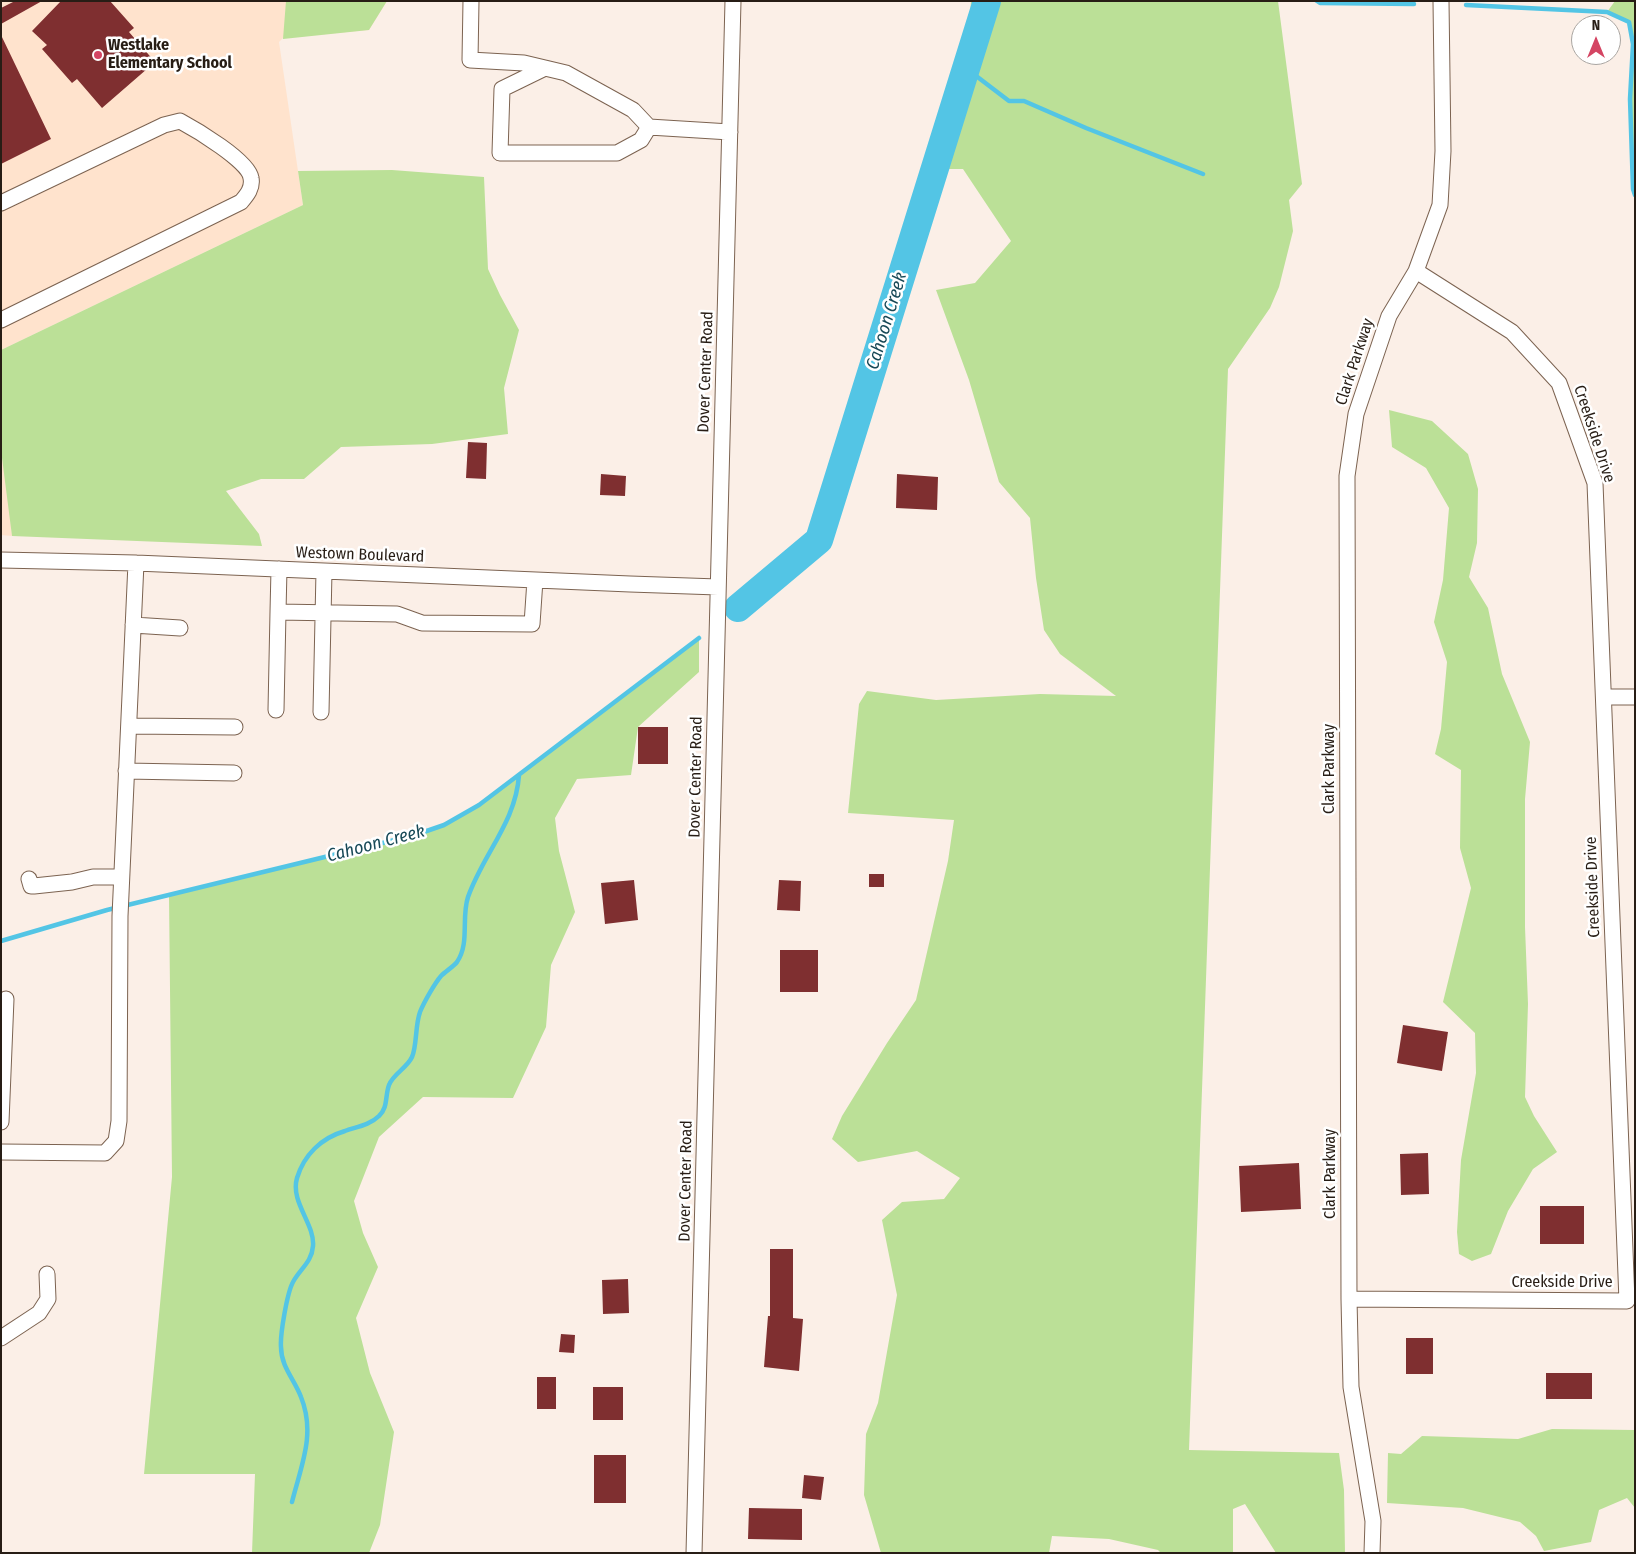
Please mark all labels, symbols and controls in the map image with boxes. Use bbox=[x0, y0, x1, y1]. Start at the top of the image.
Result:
north arrow bbox=[1571, 15, 1621, 65]
text: N bbox=[1592, 17, 1600, 34]
place label: Westlake Elementary School bbox=[108, 36, 232, 74]
marker: Westlake Elementary School bbox=[92, 49, 104, 61]
water label: Cahoon Creek bbox=[862, 270, 912, 372]
street label: Dover Center Road bbox=[694, 311, 718, 433]
street label: Clark Parkway bbox=[1332, 316, 1378, 408]
street label: Creekside Drive bbox=[1569, 383, 1619, 485]
street label: Westown Boulevard bbox=[295, 543, 425, 567]
street label: Dover Center Road bbox=[685, 716, 707, 838]
street label: Clark Parkway bbox=[1320, 724, 1340, 814]
water label: Cahoon Creek bbox=[325, 821, 427, 867]
street label: Creekside Drive bbox=[1582, 836, 1604, 938]
street label: Dover Center Road bbox=[675, 1120, 697, 1242]
street label: Clark Parkway bbox=[1321, 1129, 1341, 1219]
street label: Creekside Drive bbox=[1511, 1273, 1613, 1293]

